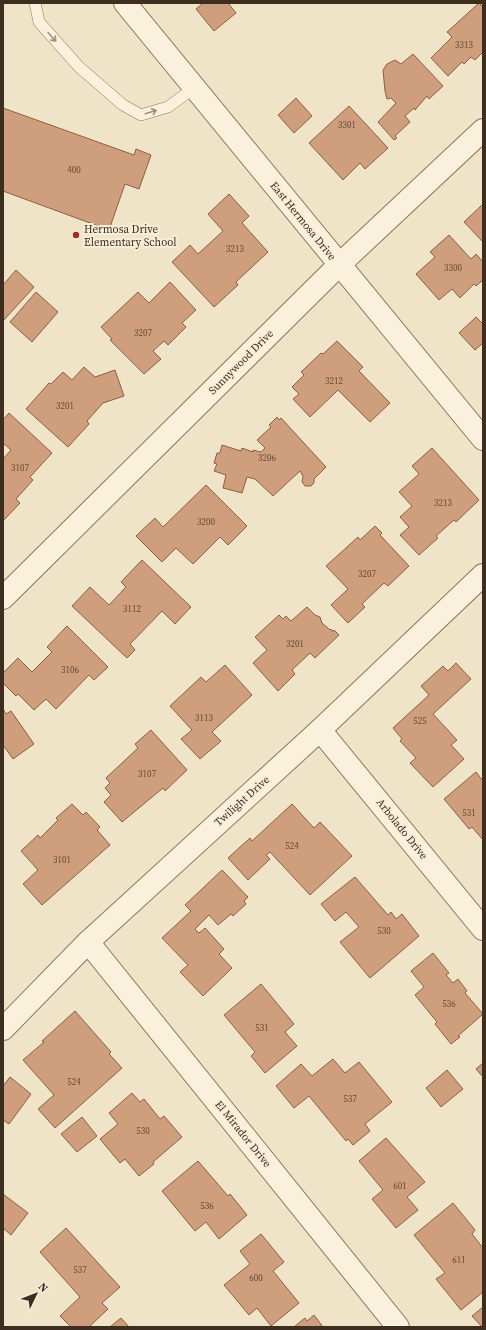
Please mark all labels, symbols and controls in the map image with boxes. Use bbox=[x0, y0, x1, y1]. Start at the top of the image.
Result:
one-way arrow bbox=[47, 31, 56, 41]
house number: 3313 bbox=[455, 39, 473, 51]
one-way arrow bbox=[145, 108, 158, 115]
house number: 3301 bbox=[338, 119, 356, 131]
house number: 400 bbox=[67, 164, 81, 176]
street label: East Hermosa Drive bbox=[267, 178, 340, 264]
place label: Hermosa Drive Elementary School bbox=[84, 222, 176, 250]
marker: Hermosa Drive Elementary School bbox=[71, 230, 81, 240]
house number: 3213 bbox=[226, 243, 244, 255]
house number: 3300 bbox=[444, 262, 462, 274]
street label: Sunnywood Drive bbox=[205, 326, 277, 398]
house number: 3207 bbox=[134, 327, 152, 339]
house number: 3212 bbox=[325, 375, 343, 387]
house number: 3201 bbox=[56, 400, 74, 412]
house number: 3206 bbox=[258, 452, 276, 464]
house number: 3107 bbox=[11, 462, 29, 474]
house number: 3213 bbox=[434, 497, 452, 509]
house number: 3200 bbox=[197, 516, 215, 528]
house number: 3207 bbox=[358, 568, 376, 580]
house number: 3112 bbox=[123, 603, 141, 615]
house number: 3201 bbox=[286, 638, 304, 650]
house number: 3106 bbox=[61, 664, 79, 676]
house number: 3113 bbox=[195, 712, 213, 724]
house number: 525 bbox=[413, 715, 427, 727]
house number: 3107 bbox=[138, 768, 156, 780]
street label: Twilight Drive bbox=[211, 772, 273, 830]
street label: Arbolado Drive bbox=[373, 795, 431, 863]
house number: 531 bbox=[462, 807, 476, 819]
house number: 524 bbox=[285, 840, 299, 852]
house number: 3101 bbox=[53, 854, 71, 866]
house number: 530 bbox=[377, 925, 391, 937]
house number: 536 bbox=[442, 998, 456, 1010]
house number: 531 bbox=[255, 1022, 269, 1034]
house number: 524 bbox=[67, 1076, 81, 1088]
house number: 537 bbox=[343, 1093, 357, 1105]
street label: El Mirador Drive bbox=[211, 1097, 275, 1171]
house number: 530 bbox=[136, 1125, 150, 1137]
house number: 601 bbox=[393, 1180, 407, 1192]
house number: 536 bbox=[200, 1200, 214, 1212]
house number: 611 bbox=[452, 1254, 466, 1266]
house number: 537 bbox=[73, 1264, 87, 1276]
house number: 600 bbox=[249, 1272, 263, 1284]
north arrow bbox=[16, 1274, 56, 1314]
text: N bbox=[35, 1279, 51, 1296]

